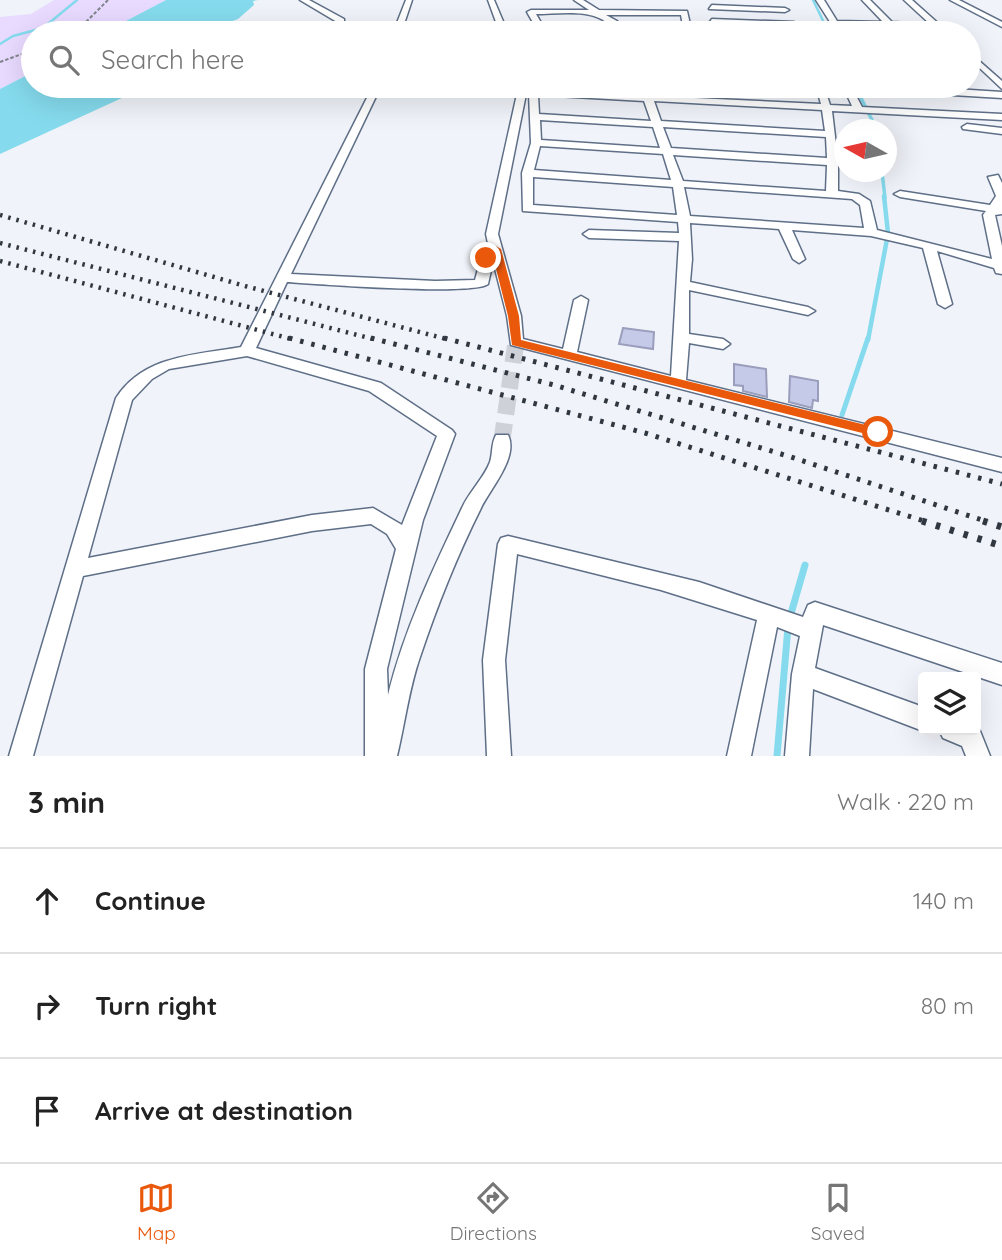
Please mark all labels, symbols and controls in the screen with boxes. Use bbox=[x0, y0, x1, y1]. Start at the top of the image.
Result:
search box bbox=[21, 21, 981, 98]
icon: search bbox=[45, 41, 83, 79]
text: Search here bbox=[101, 43, 245, 76]
north arrow bbox=[834, 119, 897, 182]
route end bbox=[470, 242, 501, 273]
route start bbox=[862, 416, 893, 447]
map controls bbox=[918, 672, 981, 735]
button: layers bbox=[918, 672, 981, 735]
text: 3 min bbox=[28, 783, 105, 821]
text: Walk · 220 m bbox=[837, 787, 974, 816]
icon: ahead bbox=[28, 882, 66, 920]
text: Continue bbox=[95, 884, 206, 917]
text: 140 m bbox=[913, 886, 974, 915]
icon: right bbox=[28, 987, 66, 1025]
text: Turn right bbox=[95, 989, 217, 1022]
text: 80 m bbox=[921, 991, 974, 1020]
icon: arrive bbox=[28, 1092, 66, 1130]
text: Arrive at destination bbox=[95, 1094, 353, 1127]
tab: Map bbox=[137, 1179, 176, 1245]
tab: Directions bbox=[450, 1179, 537, 1245]
tab: Saved bbox=[811, 1179, 865, 1245]

